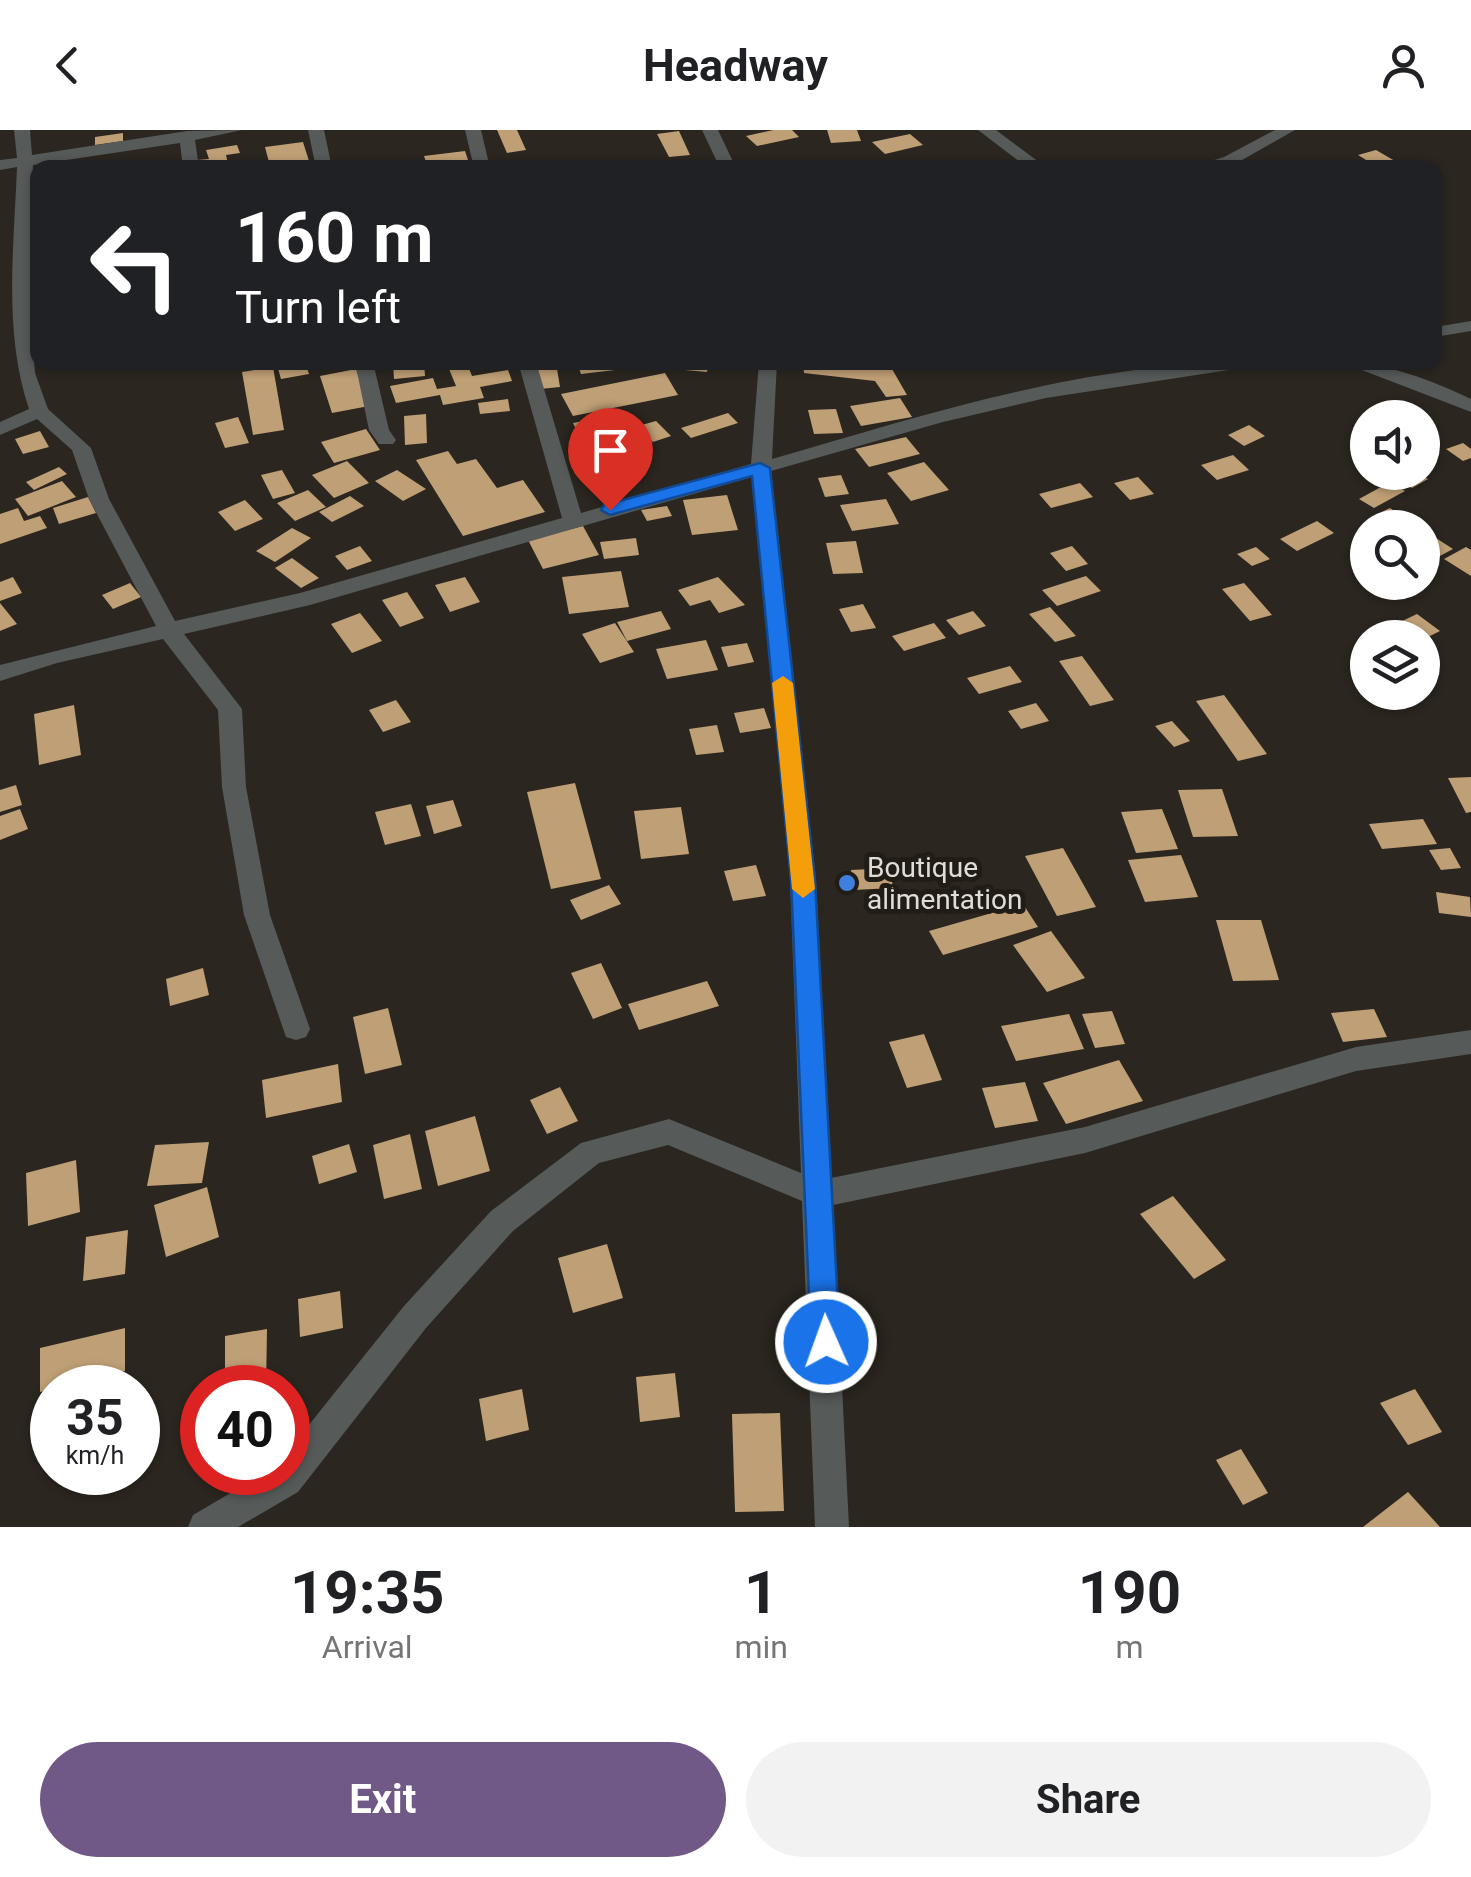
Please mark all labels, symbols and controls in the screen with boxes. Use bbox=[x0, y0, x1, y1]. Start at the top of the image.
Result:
icon: back bbox=[40, 38, 95, 93]
icon: person bbox=[1376, 38, 1431, 93]
text: Headway bbox=[643, 39, 828, 92]
text: 160 m bbox=[235, 197, 434, 279]
icon: left bbox=[70, 200, 200, 330]
text: Turn left bbox=[235, 281, 401, 334]
map controls bbox=[1350, 400, 1440, 710]
button: sound bbox=[1350, 400, 1440, 490]
pin bbox=[568, 408, 653, 511]
icon: arrive bbox=[583, 423, 638, 478]
button: search bbox=[1350, 510, 1440, 600]
button: layers bbox=[1350, 620, 1440, 710]
place label: Boutique alimentation bbox=[867, 851, 1023, 916]
marker: Boutique alimentation bbox=[836, 872, 858, 894]
position arrow bbox=[774, 1290, 878, 1394]
speed limit sign: 40 bbox=[180, 1365, 310, 1495]
text: 35 bbox=[66, 1389, 124, 1447]
text: km/h bbox=[66, 1441, 124, 1470]
text: 19:35 bbox=[290, 1557, 445, 1628]
text: 1 bbox=[744, 1557, 778, 1628]
text: 190 bbox=[1078, 1557, 1181, 1628]
text: Arrival bbox=[322, 1628, 413, 1666]
text: min bbox=[734, 1628, 788, 1666]
text: m bbox=[1115, 1628, 1143, 1666]
button: Exit bbox=[40, 1742, 726, 1857]
button: Share bbox=[746, 1742, 1431, 1857]

